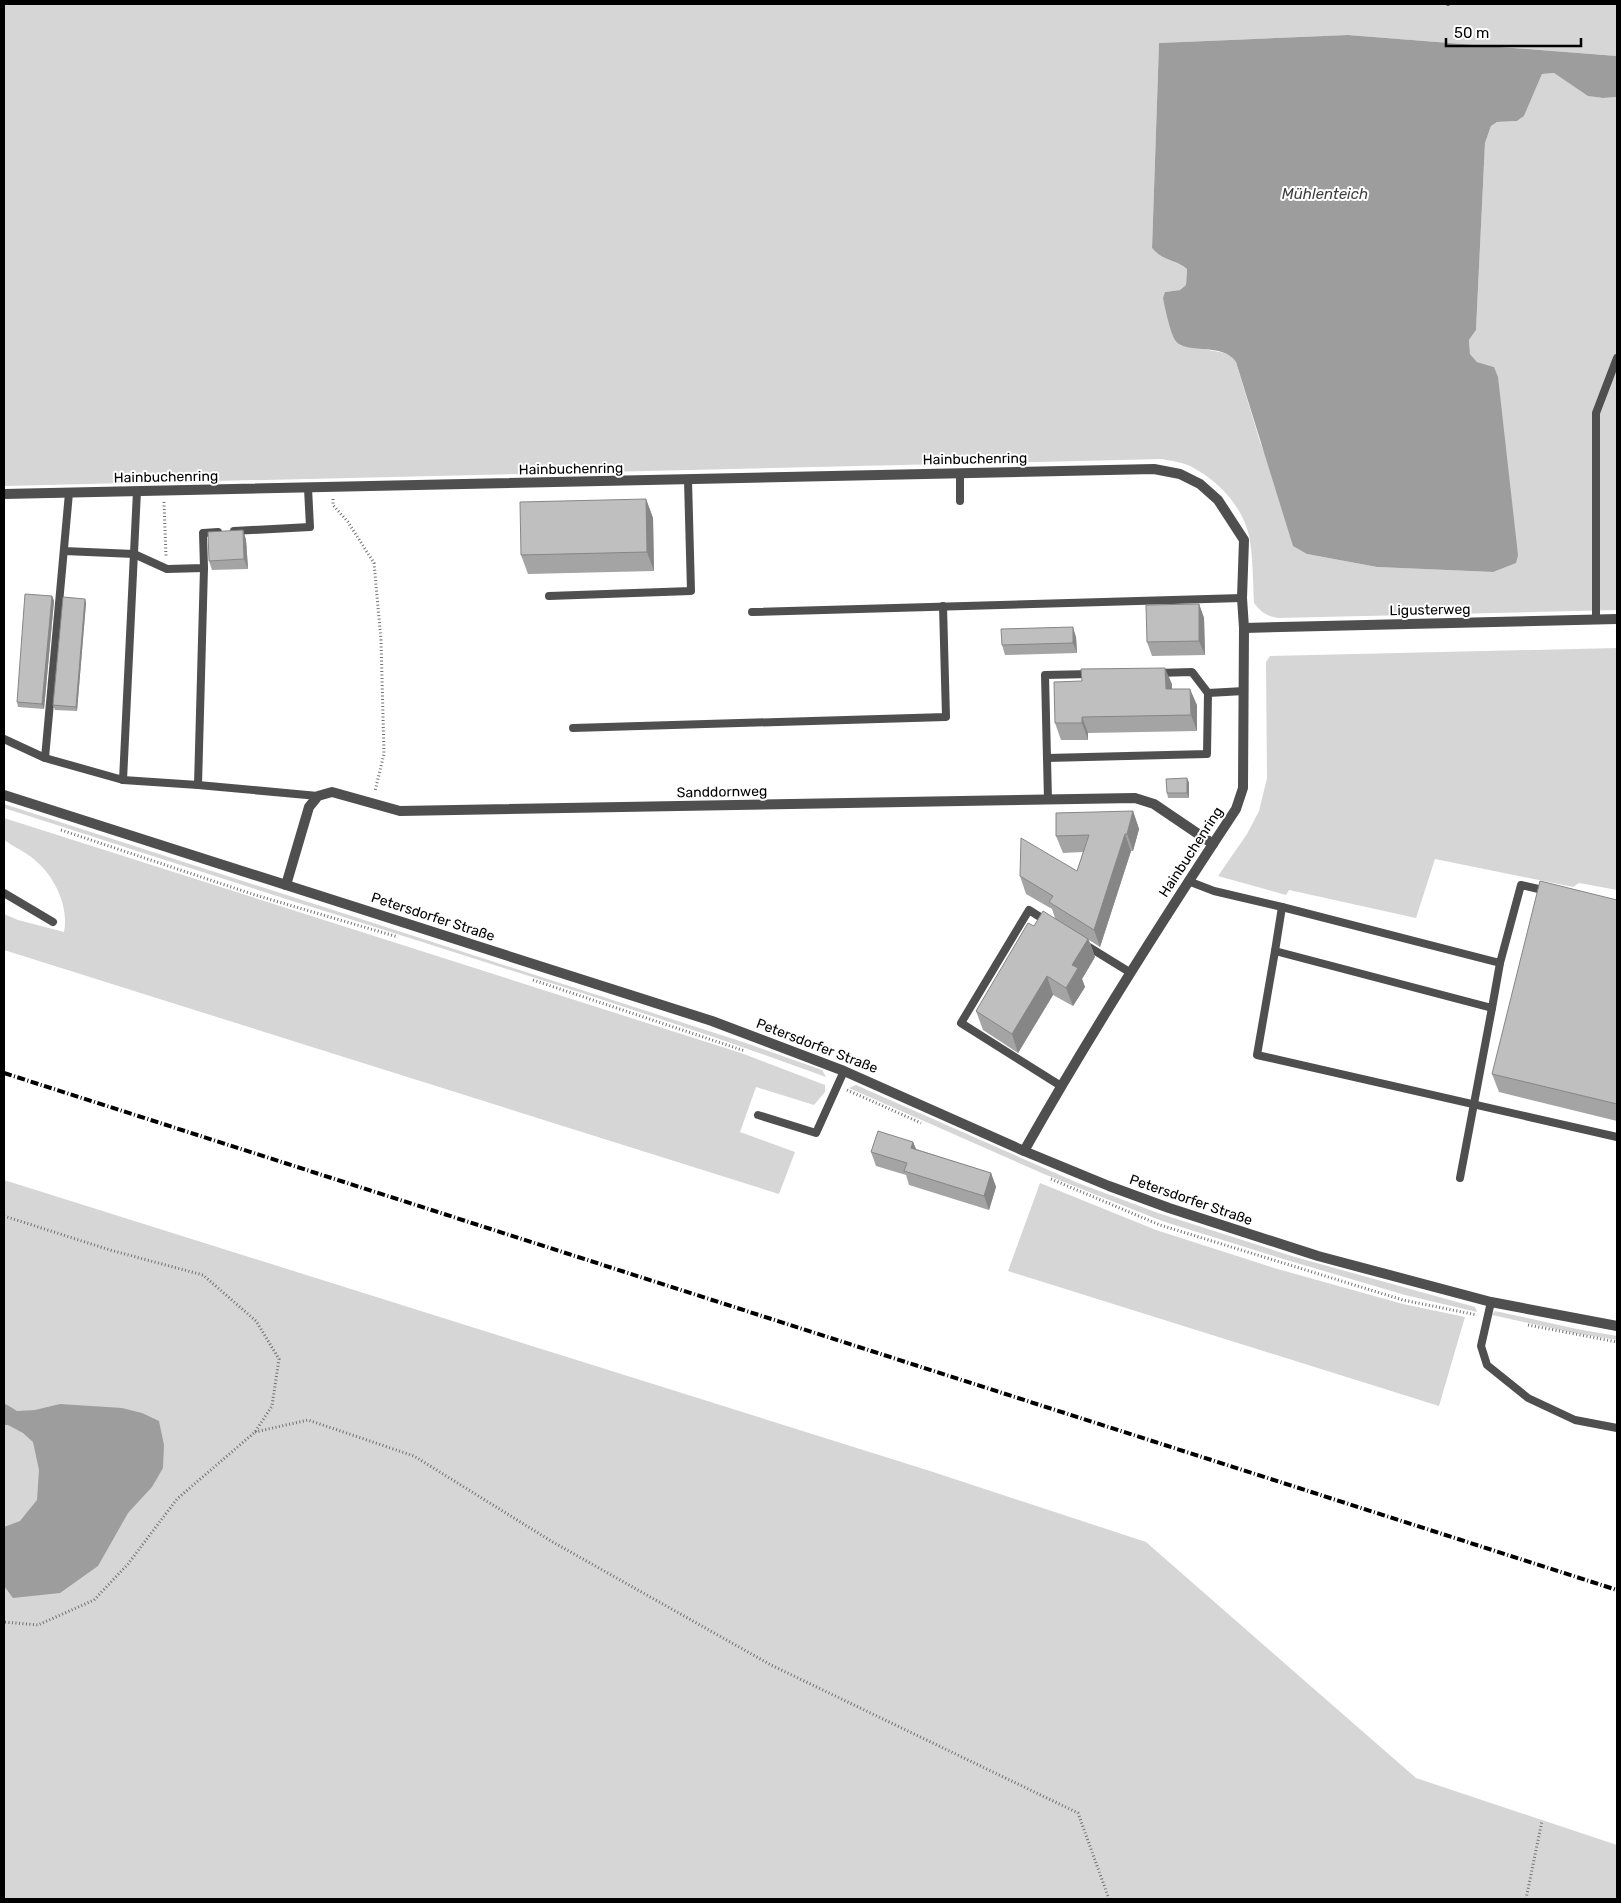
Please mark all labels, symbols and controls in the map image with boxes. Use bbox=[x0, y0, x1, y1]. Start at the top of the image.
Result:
scale bar bbox=[1446, 15, 1581, 47]
text: 50 m bbox=[1454, 24, 1489, 42]
water label: Mühlenteich bbox=[1282, 185, 1368, 203]
street label: Hainbuchenring bbox=[923, 450, 1027, 468]
street label: Hainbuchenring bbox=[519, 460, 623, 478]
street label: Hainbuchenring bbox=[114, 468, 218, 486]
street label: Ligusterweg bbox=[1389, 601, 1471, 619]
street label: Sanddornweg bbox=[677, 783, 767, 801]
street label: Hainbuchenring bbox=[1155, 804, 1227, 900]
street label: Petersdorfer Straße bbox=[369, 889, 497, 945]
street label: Petersdorfer Straße bbox=[754, 1015, 880, 1077]
street label: Petersdorfer Straße bbox=[1127, 1171, 1255, 1229]

